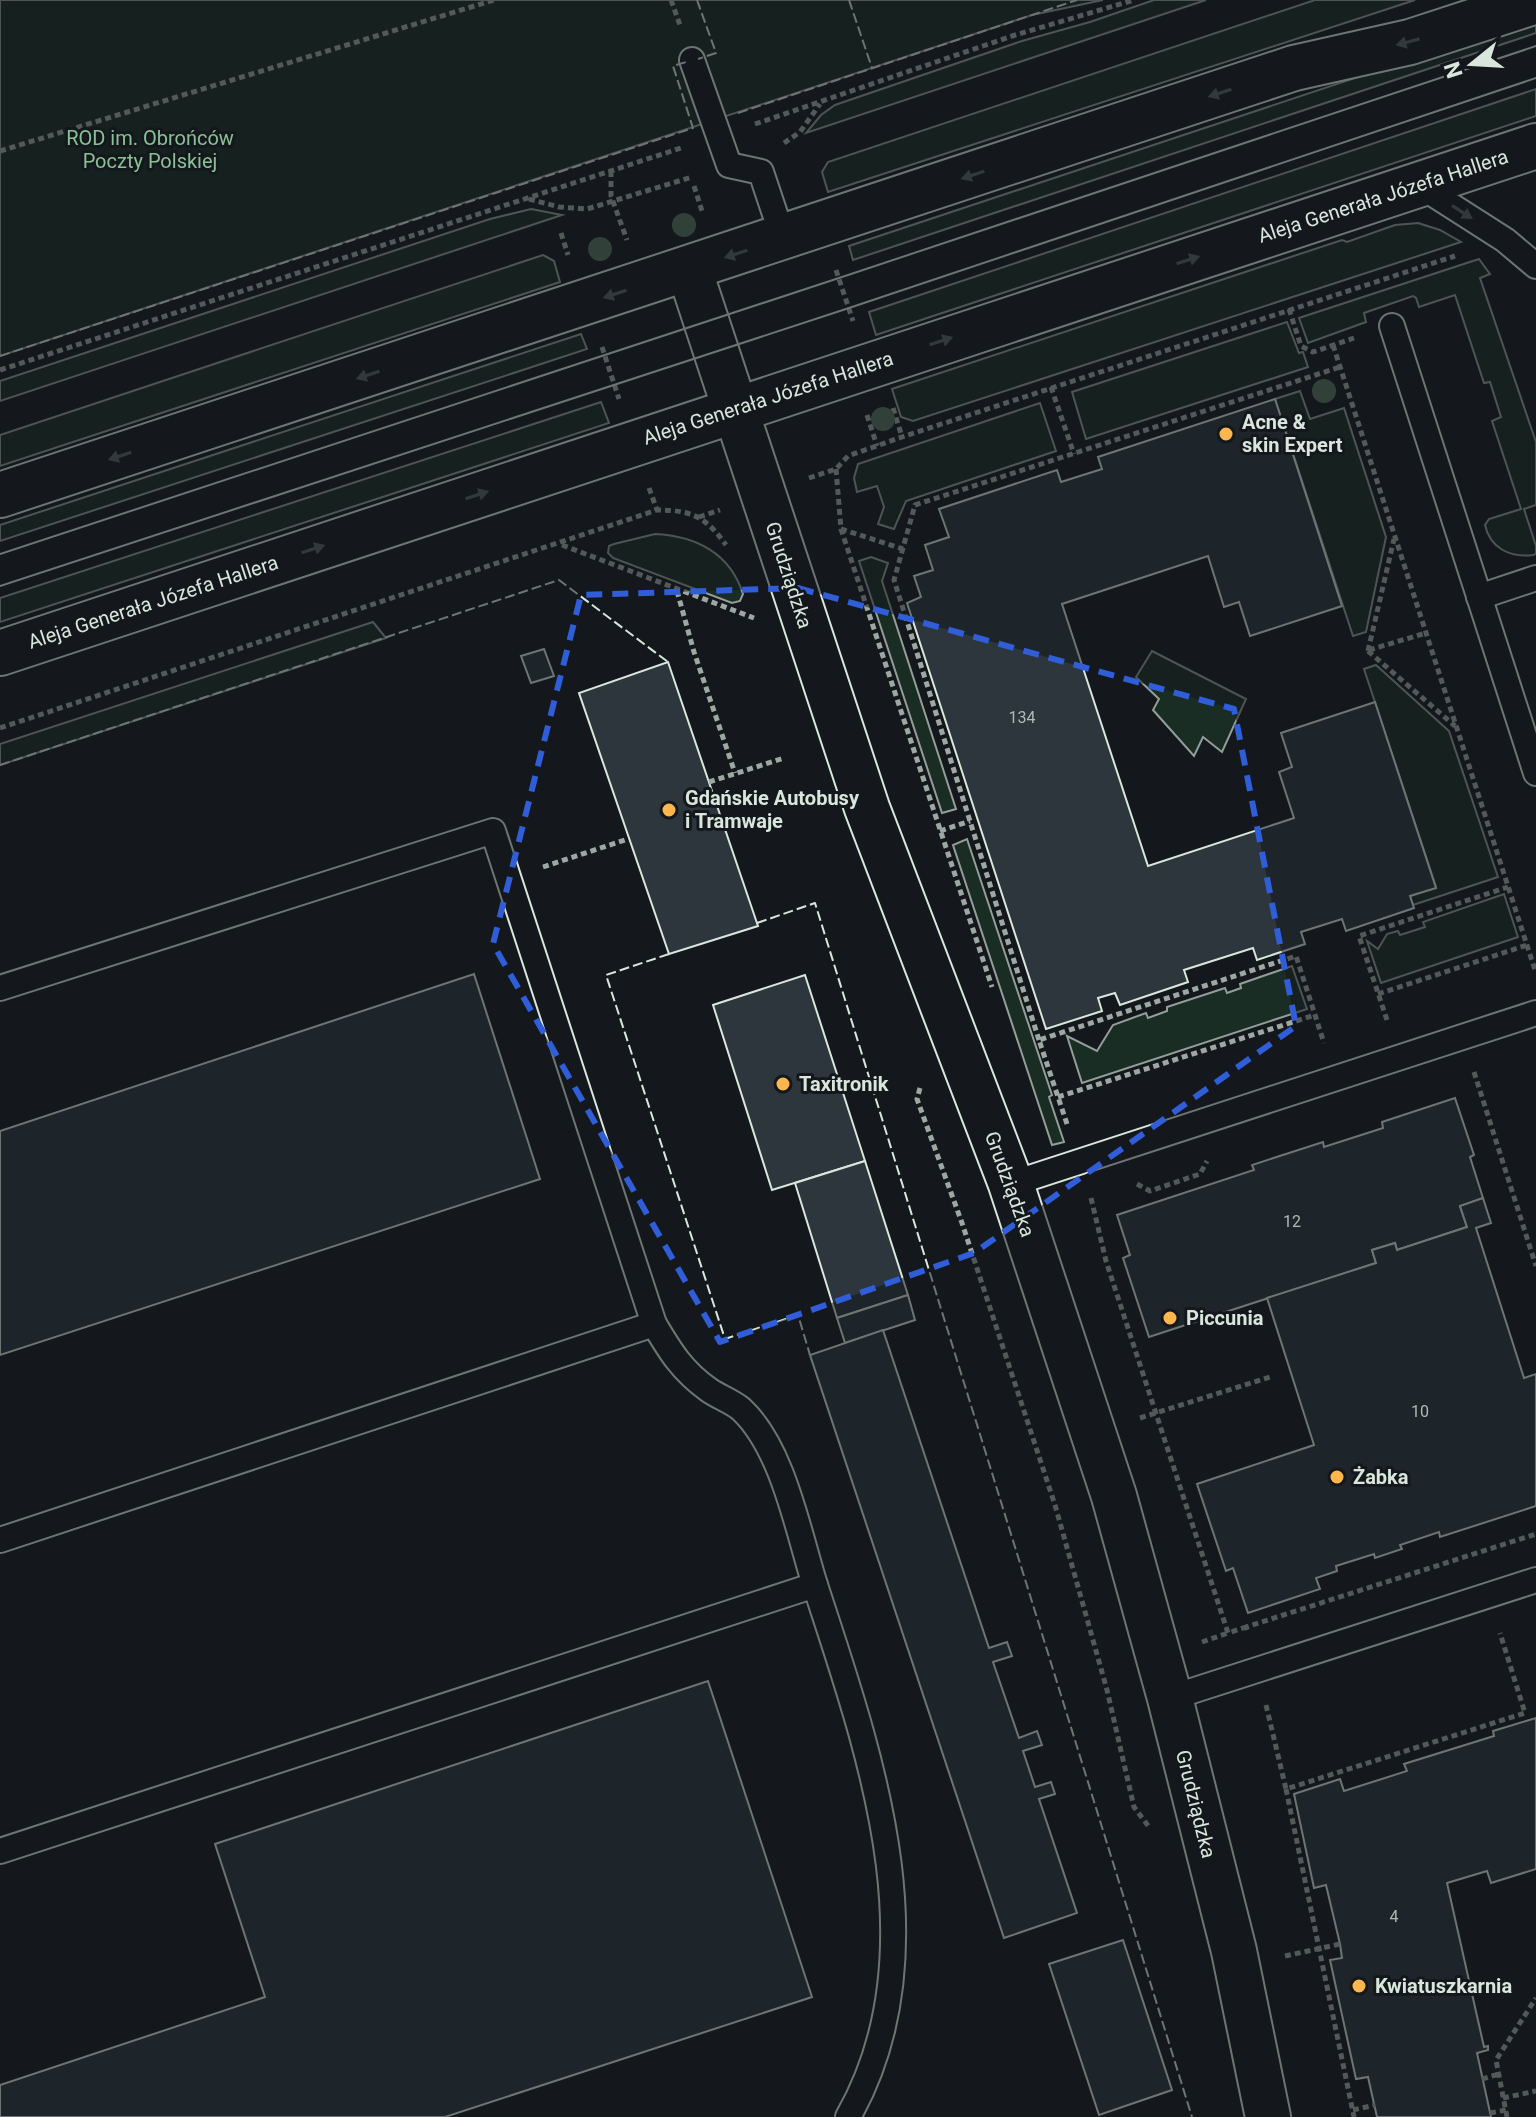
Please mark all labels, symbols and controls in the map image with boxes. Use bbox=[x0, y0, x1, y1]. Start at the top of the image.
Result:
north arrow bbox=[1432, 24, 1512, 104]
one-way arrow bbox=[1396, 36, 1420, 49]
text: N bbox=[1439, 59, 1468, 81]
one-way arrow bbox=[1207, 87, 1231, 99]
park label: ROD im. Obrońców Poczty Polskiej bbox=[66, 126, 234, 173]
street label: Aleja Generała Józefa Hallera bbox=[1255, 144, 1511, 248]
one-way arrow bbox=[961, 169, 985, 181]
one-way arrow bbox=[1452, 205, 1473, 220]
one-way arrow bbox=[723, 248, 747, 260]
one-way arrow bbox=[1177, 254, 1201, 266]
one-way arrow bbox=[602, 288, 626, 300]
one-way arrow bbox=[930, 335, 954, 347]
street label: Aleja Generała Józefa Hallera bbox=[640, 346, 896, 450]
one-way arrow bbox=[355, 369, 379, 381]
place label: Acne & skin Expert bbox=[1242, 410, 1343, 457]
marker: Acne & skin Expert bbox=[1217, 425, 1235, 443]
one-way arrow bbox=[108, 450, 132, 462]
one-way arrow bbox=[465, 488, 489, 500]
street label: Grudziądzka bbox=[760, 519, 818, 631]
one-way arrow bbox=[302, 543, 326, 555]
street label: Aleja Generała Józefa Hallera bbox=[25, 550, 281, 654]
house number: 134 bbox=[1009, 708, 1035, 727]
place label: Gdańskie Autobusy i Tramwaje bbox=[685, 786, 860, 833]
marker: Gdańskie Autobusy i Tramwaje bbox=[660, 801, 678, 819]
place label: Taxitronik bbox=[799, 1072, 889, 1096]
marker: Taxitronik bbox=[774, 1075, 792, 1093]
street label: Grudziądzka bbox=[980, 1128, 1040, 1240]
house number: 12 bbox=[1283, 1212, 1301, 1231]
place label: Piccunia bbox=[1186, 1306, 1264, 1330]
marker: Piccunia bbox=[1161, 1309, 1179, 1327]
house number: 10 bbox=[1411, 1402, 1429, 1421]
place label: Żabka bbox=[1353, 1465, 1409, 1489]
marker: Żabka bbox=[1328, 1468, 1346, 1486]
street label: Grudziądzka bbox=[1171, 1747, 1221, 1861]
house number: 4 bbox=[1390, 1907, 1399, 1926]
place label: Kwiatuszkarnia bbox=[1375, 1974, 1512, 1998]
marker: Kwiatuszkarnia bbox=[1350, 1977, 1368, 1995]

